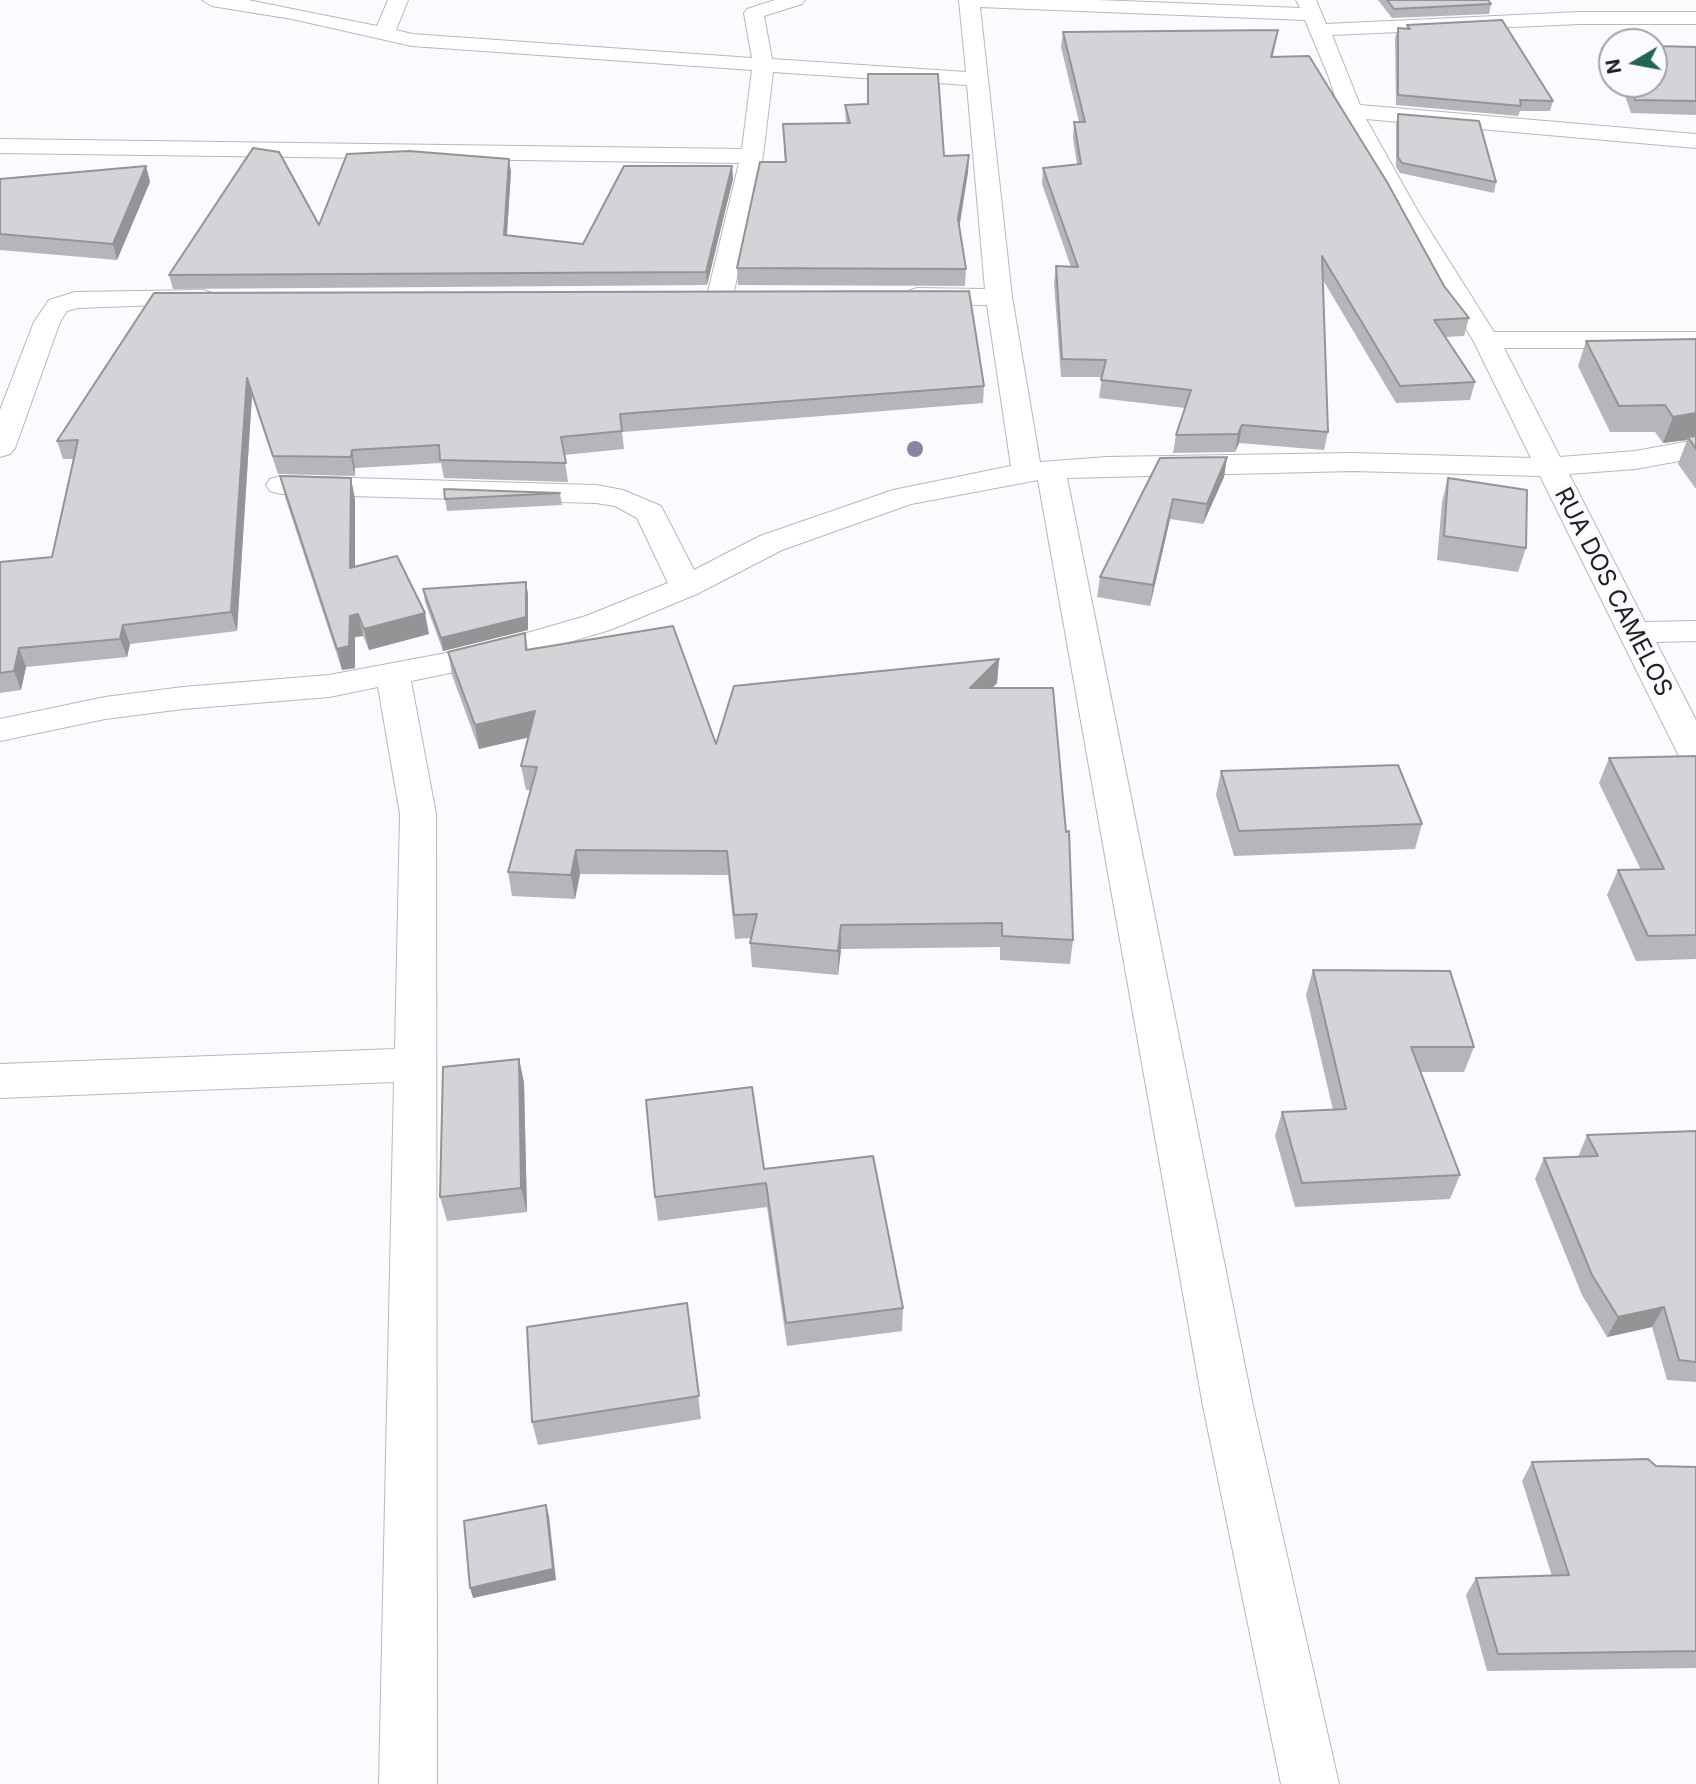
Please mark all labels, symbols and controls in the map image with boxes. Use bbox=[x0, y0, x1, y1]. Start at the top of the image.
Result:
north arrow bbox=[1598, 28, 1668, 98]
text: N bbox=[1601, 57, 1626, 76]
street label: RUA DOS CAMELOS bbox=[1548, 483, 1678, 701]

